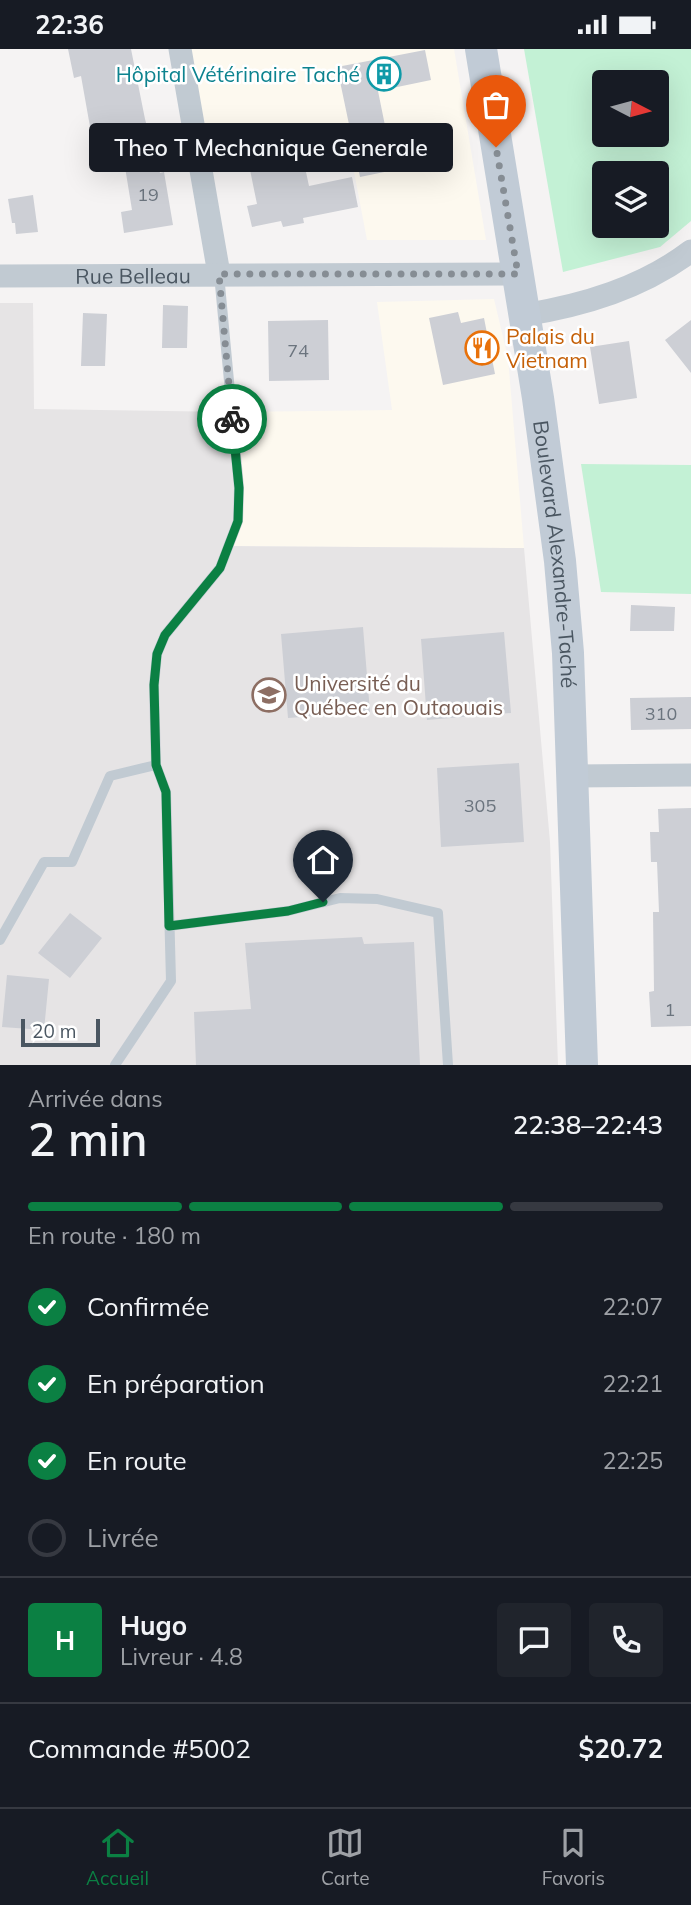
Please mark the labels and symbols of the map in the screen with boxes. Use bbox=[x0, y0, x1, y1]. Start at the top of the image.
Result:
building icon: Hôpital Vétérinaire Taché bbox=[365, 55, 403, 93]
place label: Hôpital Vétérinaire Taché bbox=[116, 61, 360, 87]
north arrow bbox=[592, 70, 668, 147]
pin bbox=[466, 75, 526, 147]
callout: Theo T Mechanique Generale bbox=[90, 123, 454, 171]
house number: 19 bbox=[137, 183, 159, 206]
street label: Rue Belleau bbox=[75, 262, 191, 289]
place label: Palais du Vietnam bbox=[506, 323, 595, 373]
restaurant icon: Palais du Vietnam bbox=[463, 329, 501, 367]
house number: 74 bbox=[287, 339, 309, 362]
courier bbox=[197, 384, 267, 454]
street label: Boulevard Alexandre-Taché bbox=[528, 419, 582, 689]
place label: Université du Québec en Outaouais bbox=[294, 670, 503, 720]
school or university icon: Université du Québec en Outaouais bbox=[250, 676, 288, 714]
house number: 310 bbox=[645, 702, 677, 725]
house number: 305 bbox=[464, 794, 496, 817]
pin bbox=[293, 830, 353, 902]
house number: 1 bbox=[665, 998, 675, 1021]
scale bar bbox=[21, 1016, 100, 1048]

